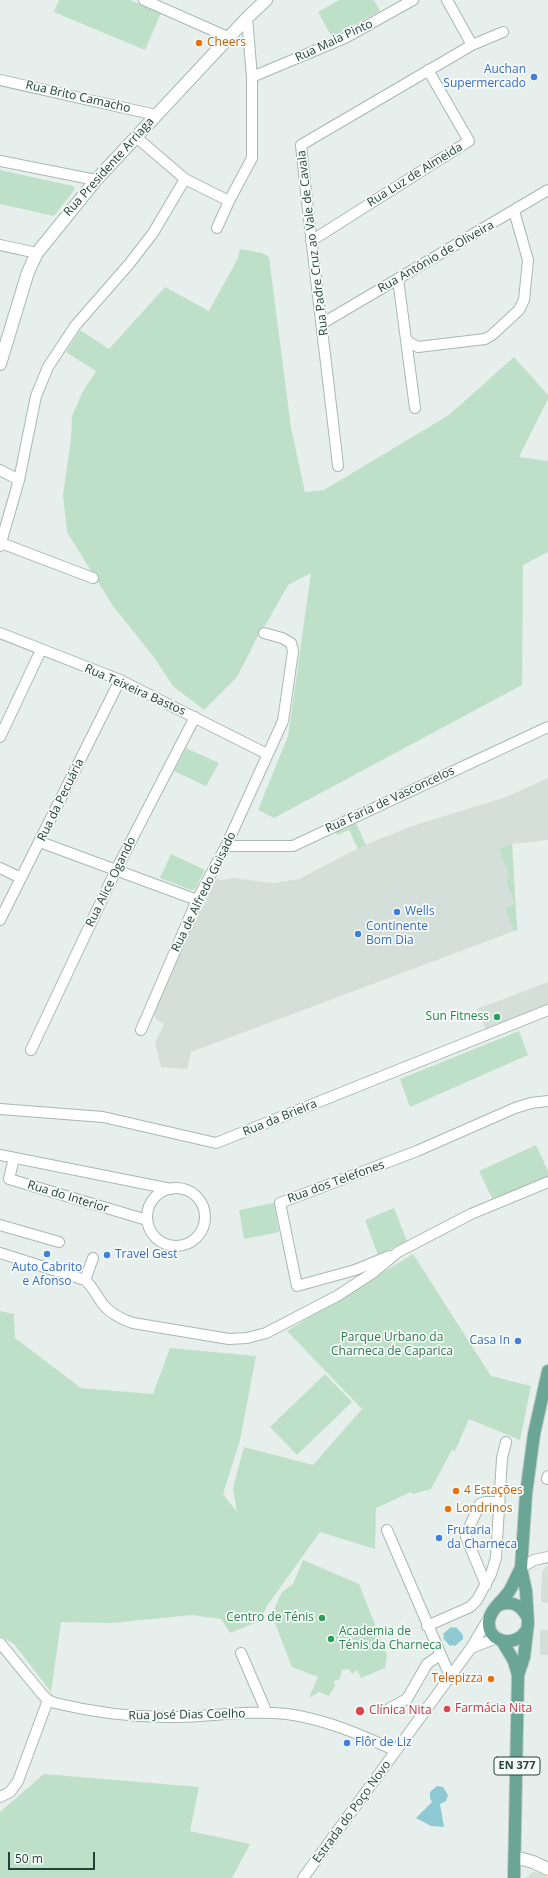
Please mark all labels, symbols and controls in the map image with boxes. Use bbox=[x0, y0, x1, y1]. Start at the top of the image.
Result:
street label: Rua Maia Pinto bbox=[293, 17, 375, 65]
place label: Cheers bbox=[207, 36, 246, 50]
marker: Cheers bbox=[194, 38, 204, 48]
place label: Auchan Supermercado bbox=[443, 63, 526, 91]
marker: Auchan Supermercado bbox=[529, 72, 539, 82]
street label: Rua Brito Camacho bbox=[24, 78, 132, 116]
street label: Rua Presidente Arriaga bbox=[61, 115, 157, 219]
street label: Rua Luz de Almeida bbox=[365, 140, 465, 210]
street label: Rua Padre Cruz ao Vale de Cavala bbox=[294, 150, 332, 336]
street label: Rua António de Oliveira bbox=[375, 218, 497, 296]
street label: Rua Teixeira Bastos bbox=[82, 661, 188, 719]
street label: Rua da Pecuária bbox=[35, 756, 87, 844]
street label: Rua Faria de Vasconcelos bbox=[323, 764, 457, 836]
street label: Rua de Alfredo Guisado bbox=[169, 830, 239, 954]
street label: Rua Alice Ogando bbox=[83, 835, 139, 929]
place label: Wells bbox=[405, 905, 435, 919]
marker: Wells bbox=[392, 907, 402, 917]
place label: Continente Bom Dia bbox=[366, 920, 428, 948]
marker: Continente Bom Dia bbox=[353, 929, 363, 939]
place label: Sun Fitness bbox=[426, 1010, 489, 1024]
marker: Sun Fitness bbox=[492, 1012, 502, 1022]
street label: Rua da Brieira bbox=[241, 1097, 319, 1139]
street label: Rua dos Telefones bbox=[286, 1158, 386, 1206]
street label: Rua do Interior bbox=[26, 1178, 110, 1216]
place label: Travel Gest bbox=[115, 1248, 178, 1262]
marker: Auto Cabrito e Afonso bbox=[42, 1249, 52, 1259]
marker: Travel Gest bbox=[102, 1250, 112, 1260]
place label: Auto Cabrito e Afonso bbox=[12, 1261, 82, 1289]
park label: Parque Urbano da Charneca de Caparica bbox=[331, 1331, 453, 1359]
place label: Casa In bbox=[470, 1334, 510, 1348]
marker: Casa In bbox=[513, 1336, 523, 1346]
place label: 4 Estações bbox=[464, 1484, 523, 1498]
marker: 4 Estações bbox=[451, 1486, 461, 1496]
place label: Londrinos bbox=[456, 1502, 512, 1516]
marker: Londrinos bbox=[443, 1504, 453, 1514]
place label: Frutaria da Charneca bbox=[447, 1524, 517, 1552]
marker: Frutaria da Charneca bbox=[434, 1533, 444, 1543]
place label: Centro de Ténis bbox=[226, 1611, 314, 1625]
marker: Centro de Ténis bbox=[317, 1613, 327, 1623]
place label: Academia de Ténis da Charneca bbox=[339, 1625, 442, 1653]
marker: Academia de Ténis da Charneca bbox=[326, 1634, 336, 1644]
place label: Telepizza bbox=[432, 1672, 483, 1686]
marker: Telepizza bbox=[486, 1674, 496, 1684]
place label: Farmácia Nita bbox=[455, 1702, 532, 1716]
place label: Clínica Nita bbox=[369, 1704, 432, 1718]
marker: Farmácia Nita bbox=[442, 1704, 452, 1714]
marker: Clínica Nita bbox=[354, 1705, 366, 1717]
street label: Rua José Dias Coelho bbox=[128, 1707, 246, 1723]
place label: Flôr de Liz bbox=[355, 1736, 412, 1750]
marker: Flôr de Liz bbox=[342, 1738, 352, 1748]
road number: EN 377 bbox=[494, 1757, 540, 1775]
street label: Estrada do Poço Novo bbox=[310, 1758, 394, 1866]
scale bar bbox=[10, 1844, 97, 1870]
text: 50 m bbox=[15, 1850, 43, 1867]

